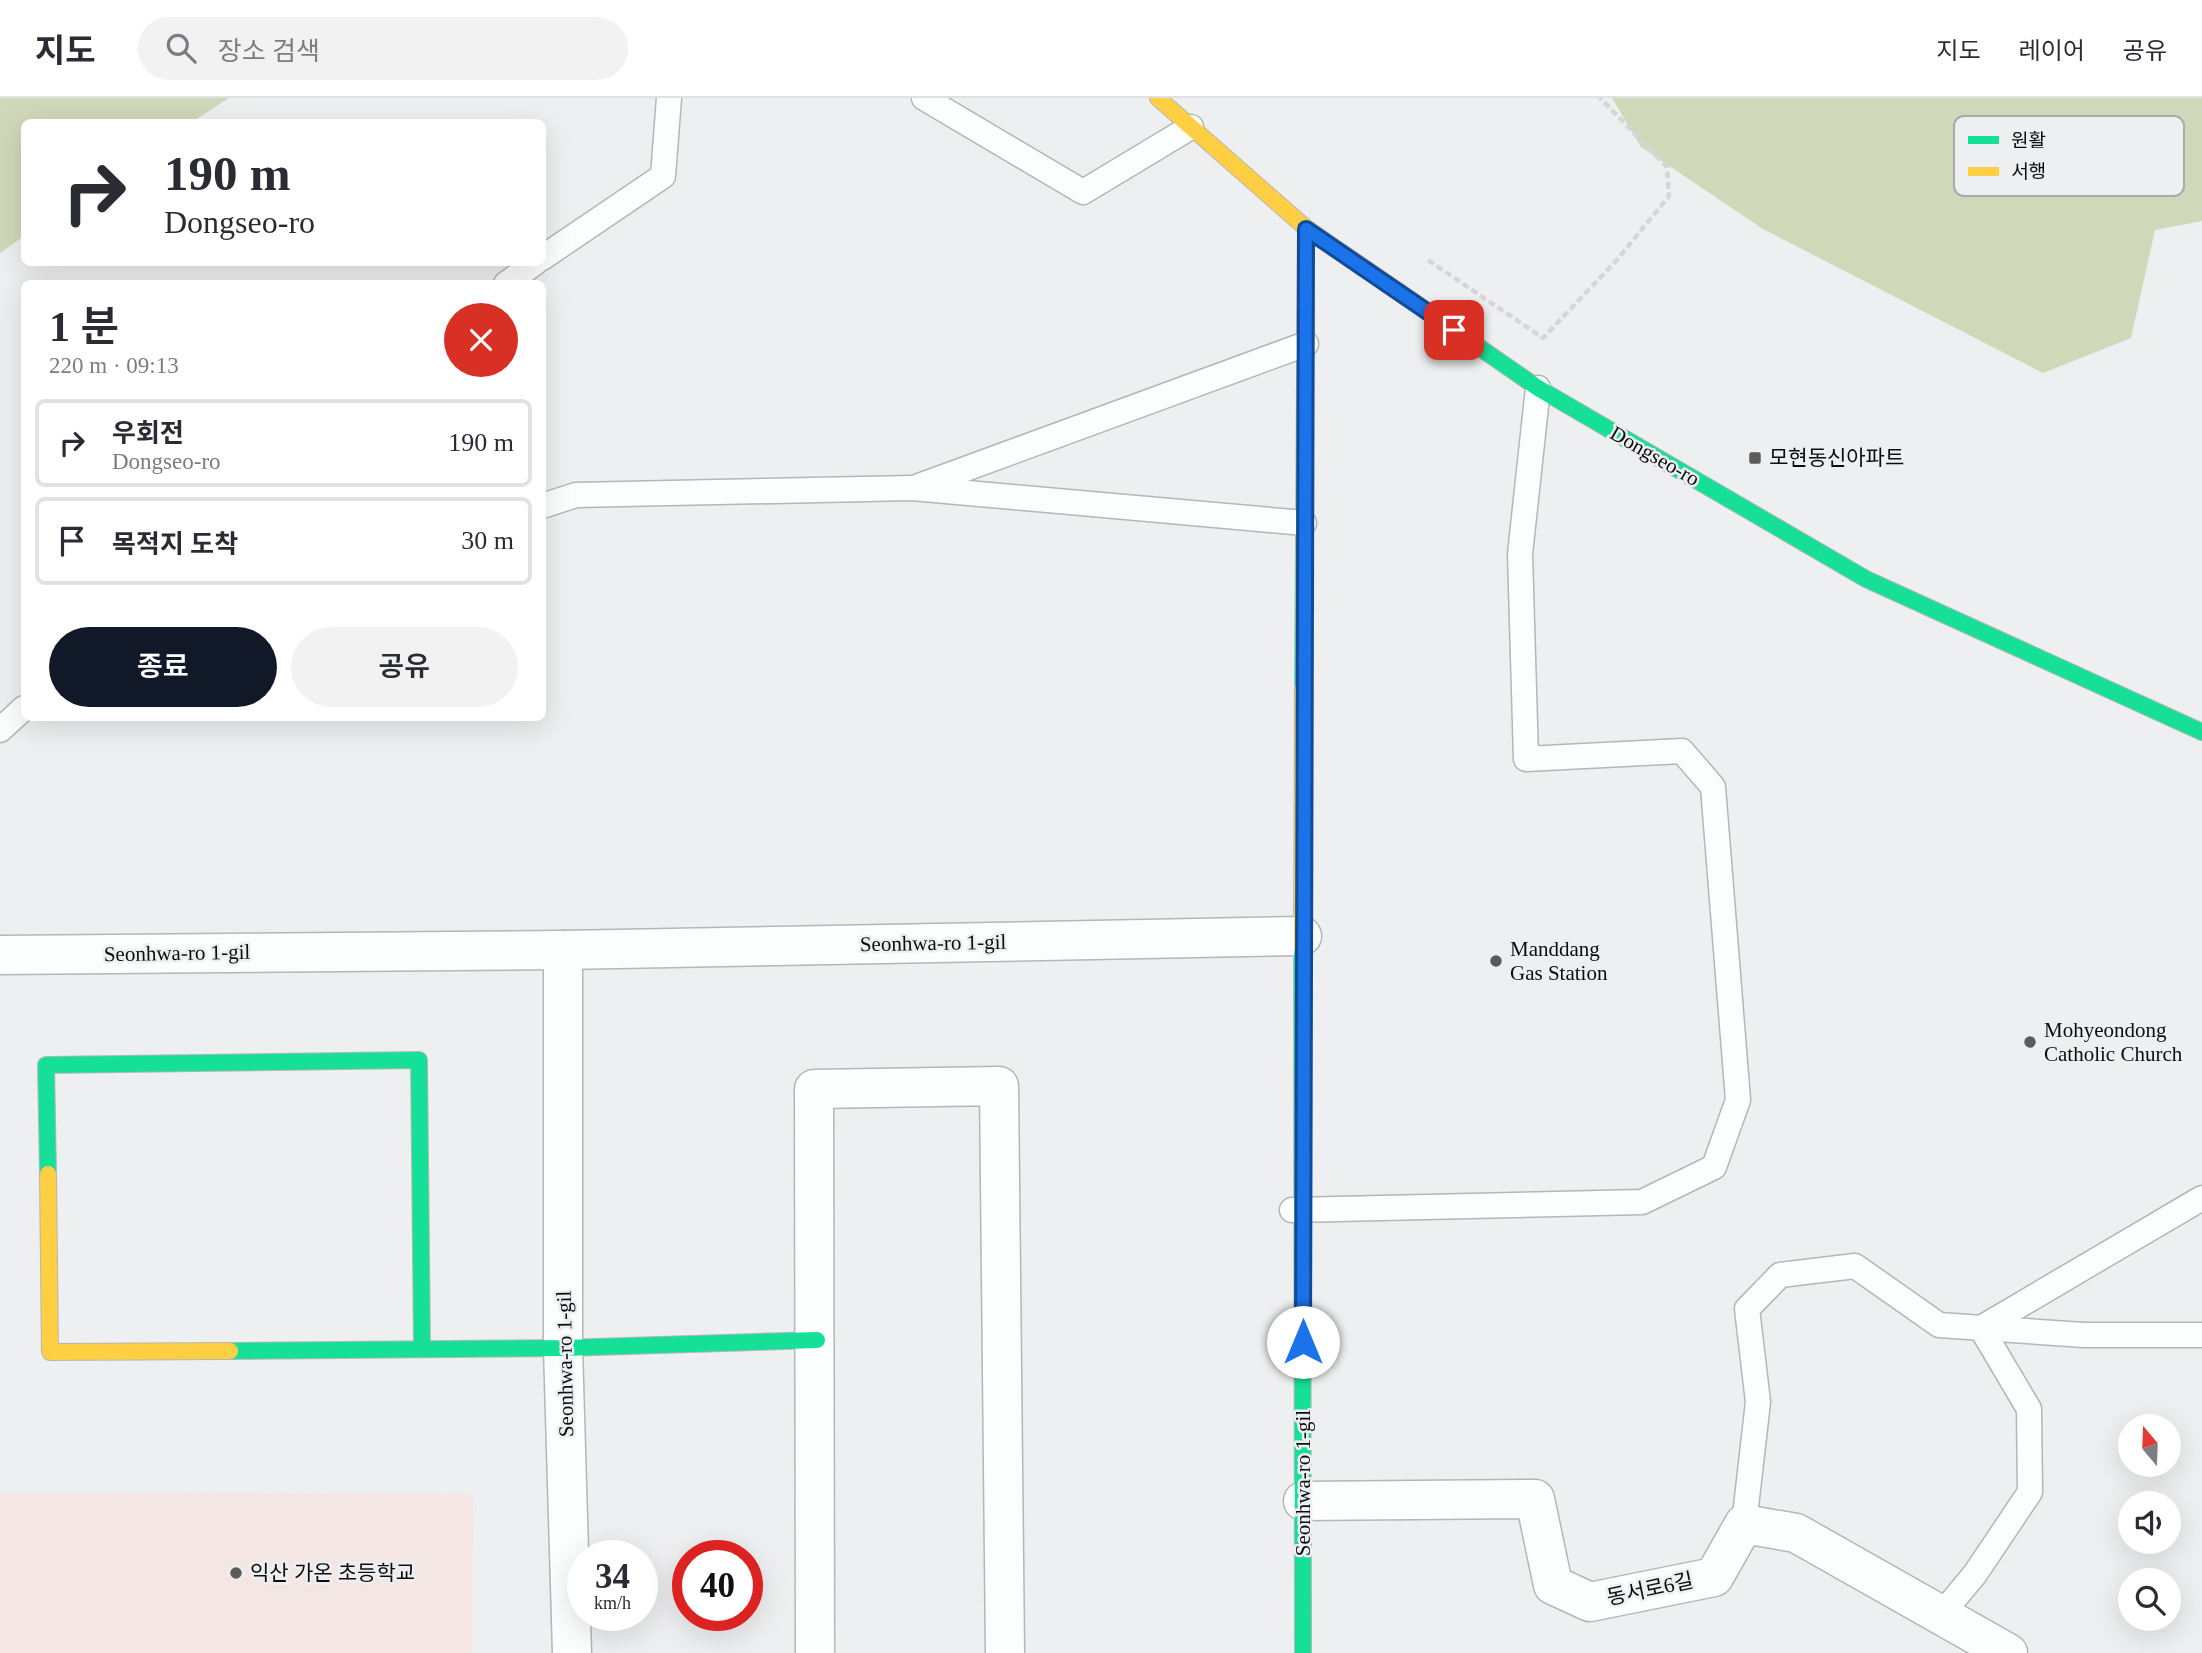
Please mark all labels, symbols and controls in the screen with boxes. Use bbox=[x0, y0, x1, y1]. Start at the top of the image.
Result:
search box bbox=[138, 17, 628, 80]
icon: search bbox=[162, 29, 200, 67]
text: 지도 bbox=[35, 33, 96, 69]
text: 장소 검색 bbox=[218, 37, 320, 66]
text: 지도 bbox=[1936, 38, 1981, 64]
text: 레이어 bbox=[2019, 38, 2085, 64]
text: 공유 bbox=[2123, 38, 2167, 64]
legend bbox=[1954, 116, 2184, 196]
text: 원활 bbox=[2011, 130, 2046, 151]
text: 190 m bbox=[164, 146, 291, 201]
icon: right bbox=[49, 147, 140, 238]
text: 서행 bbox=[2011, 161, 2046, 182]
text: Dongseo-ro bbox=[164, 204, 315, 240]
pin bbox=[1424, 300, 1484, 360]
button: close bbox=[444, 303, 518, 377]
text: 1 분 bbox=[49, 304, 119, 350]
icon: arrive bbox=[1435, 311, 1473, 349]
text: 220 m · 09:13 bbox=[49, 353, 179, 378]
text: 우회전 bbox=[112, 419, 184, 448]
street label: Dongseo-ro bbox=[1606, 421, 1704, 491]
icon: right bbox=[53, 424, 91, 462]
text: 190 m bbox=[448, 428, 514, 457]
place label: 모현동신아파트 bbox=[1769, 446, 1904, 470]
text: Dongseo-ro bbox=[112, 449, 221, 474]
marker: 모현동신아파트 bbox=[1747, 450, 1763, 466]
icon: arrive bbox=[53, 522, 91, 560]
text: 30 m bbox=[461, 526, 514, 555]
text: 목적지 도착 bbox=[112, 530, 238, 559]
button: 종료 bbox=[49, 627, 277, 707]
button: 공유 bbox=[291, 627, 518, 707]
street label: Seonhwa-ro 1-gil bbox=[860, 930, 1007, 956]
place label: Manddang Gas Station bbox=[1510, 937, 1608, 985]
street label: Seonhwa-ro 1-gil bbox=[104, 940, 251, 966]
marker: Manddang Gas Station bbox=[1488, 953, 1504, 969]
place label: Mohyeondong Catholic Church bbox=[2044, 1018, 2183, 1066]
marker: Mohyeondong Catholic Church bbox=[2022, 1034, 2038, 1050]
street label: Seonhwa-ro 1-gil bbox=[552, 1290, 578, 1437]
position arrow bbox=[1266, 1305, 1340, 1379]
street label: Seonhwa-ro 1-gil bbox=[1291, 1410, 1315, 1556]
north arrow bbox=[2118, 1414, 2180, 1477]
map controls bbox=[2118, 1414, 2181, 1631]
button: sound bbox=[2118, 1491, 2181, 1554]
speed limit sign: 40 bbox=[672, 1540, 763, 1631]
text: 34 bbox=[595, 1557, 630, 1596]
place label: 익산 가온 초등학교 bbox=[250, 1561, 415, 1585]
marker: 익산 가온 초등학교 bbox=[228, 1565, 244, 1581]
street label: 동서로6길 bbox=[1605, 1568, 1695, 1610]
button: search bbox=[2118, 1568, 2181, 1631]
text: km/h bbox=[594, 1593, 631, 1613]

